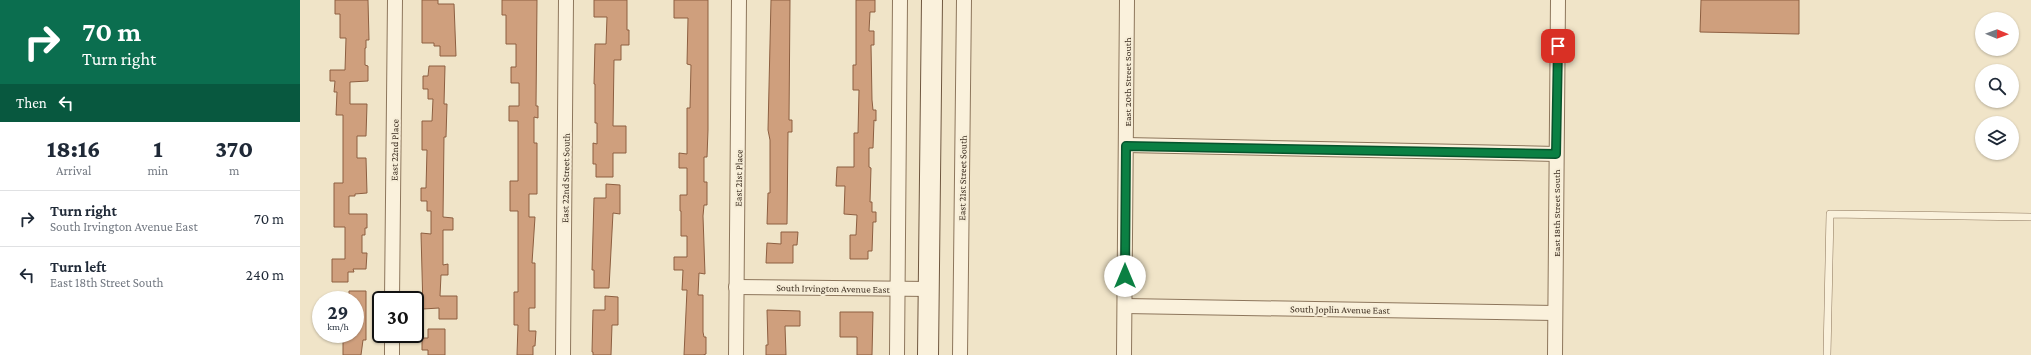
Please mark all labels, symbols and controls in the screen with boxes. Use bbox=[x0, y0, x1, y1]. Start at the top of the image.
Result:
north arrow bbox=[1975, 12, 2019, 56]
map controls bbox=[1975, 12, 2019, 160]
icon: right bbox=[16, 16, 68, 68]
text: 70 m bbox=[82, 16, 141, 47]
pin bbox=[1541, 29, 1575, 63]
icon: arrive bbox=[1547, 35, 1569, 57]
street label: East 20th Street South bbox=[1122, 37, 1133, 127]
text: Turn right bbox=[82, 49, 156, 69]
button: search bbox=[1975, 64, 2019, 108]
icon: left bbox=[55, 92, 77, 114]
text: Then bbox=[16, 95, 47, 111]
button: layers bbox=[1975, 116, 2019, 160]
street label: East 22nd Place bbox=[388, 118, 401, 181]
street label: East 22nd Street South bbox=[559, 132, 572, 223]
text: 18:16 bbox=[47, 135, 101, 162]
text: 1 bbox=[153, 135, 163, 162]
text: 370 bbox=[215, 135, 253, 162]
street label: East 21st Street South bbox=[956, 135, 969, 221]
street label: East 21st Place bbox=[733, 149, 745, 207]
text: Arrival bbox=[56, 163, 91, 178]
text: min bbox=[147, 163, 168, 178]
text: m bbox=[229, 163, 239, 178]
street label: East 18th Street South bbox=[1551, 169, 1562, 257]
text: Turn right bbox=[50, 203, 117, 219]
icon: right bbox=[16, 208, 38, 230]
text: 70 m bbox=[254, 211, 284, 227]
text: South Irvington Avenue East bbox=[50, 219, 198, 234]
position arrow bbox=[1104, 255, 1146, 297]
text: Turn left bbox=[50, 259, 106, 275]
icon: left bbox=[16, 264, 38, 286]
text: 240 m bbox=[246, 267, 284, 283]
text: East 18th Street South bbox=[50, 275, 164, 290]
street label: South Irvington Avenue East bbox=[776, 282, 891, 295]
speed limit sign: 30 bbox=[372, 291, 424, 343]
text: 29 bbox=[327, 301, 349, 323]
street label: South Joplin Avenue East bbox=[1290, 303, 1391, 316]
text: km/h bbox=[327, 321, 349, 332]

